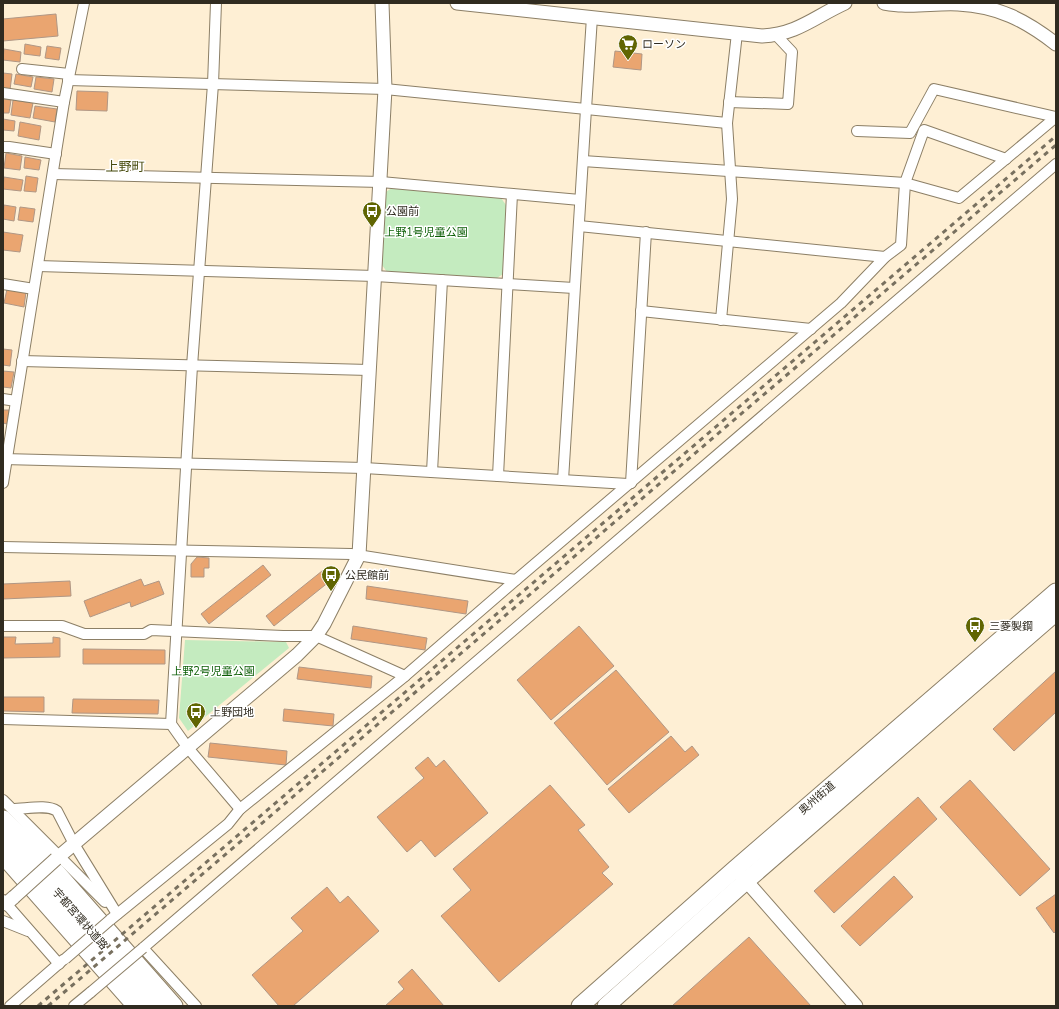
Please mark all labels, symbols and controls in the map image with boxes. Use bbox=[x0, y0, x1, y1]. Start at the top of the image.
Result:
supermarket icon: ローソン bbox=[617, 33, 639, 61]
place label: ローソン bbox=[642, 37, 686, 52]
district label: 上野町 bbox=[105, 158, 145, 176]
bus stop icon: 公園前 bbox=[361, 200, 383, 228]
place label: 公園前 bbox=[386, 204, 419, 219]
park label: 上野1号児童公園 bbox=[384, 225, 468, 240]
bus stop icon: 公民館前 bbox=[320, 564, 342, 592]
place label: 公民館前 bbox=[345, 568, 389, 583]
bus stop icon: 三菱製鋼 bbox=[964, 615, 986, 643]
place label: 三菱製鋼 bbox=[989, 619, 1033, 634]
park label: 上野2号児童公園 bbox=[171, 664, 255, 679]
bus stop icon: 上野団地 bbox=[185, 701, 207, 729]
place label: 上野団地 bbox=[210, 705, 254, 720]
street label: 奥州街道 bbox=[795, 778, 839, 818]
street label: 宇都宮環状道路 bbox=[49, 885, 111, 953]

